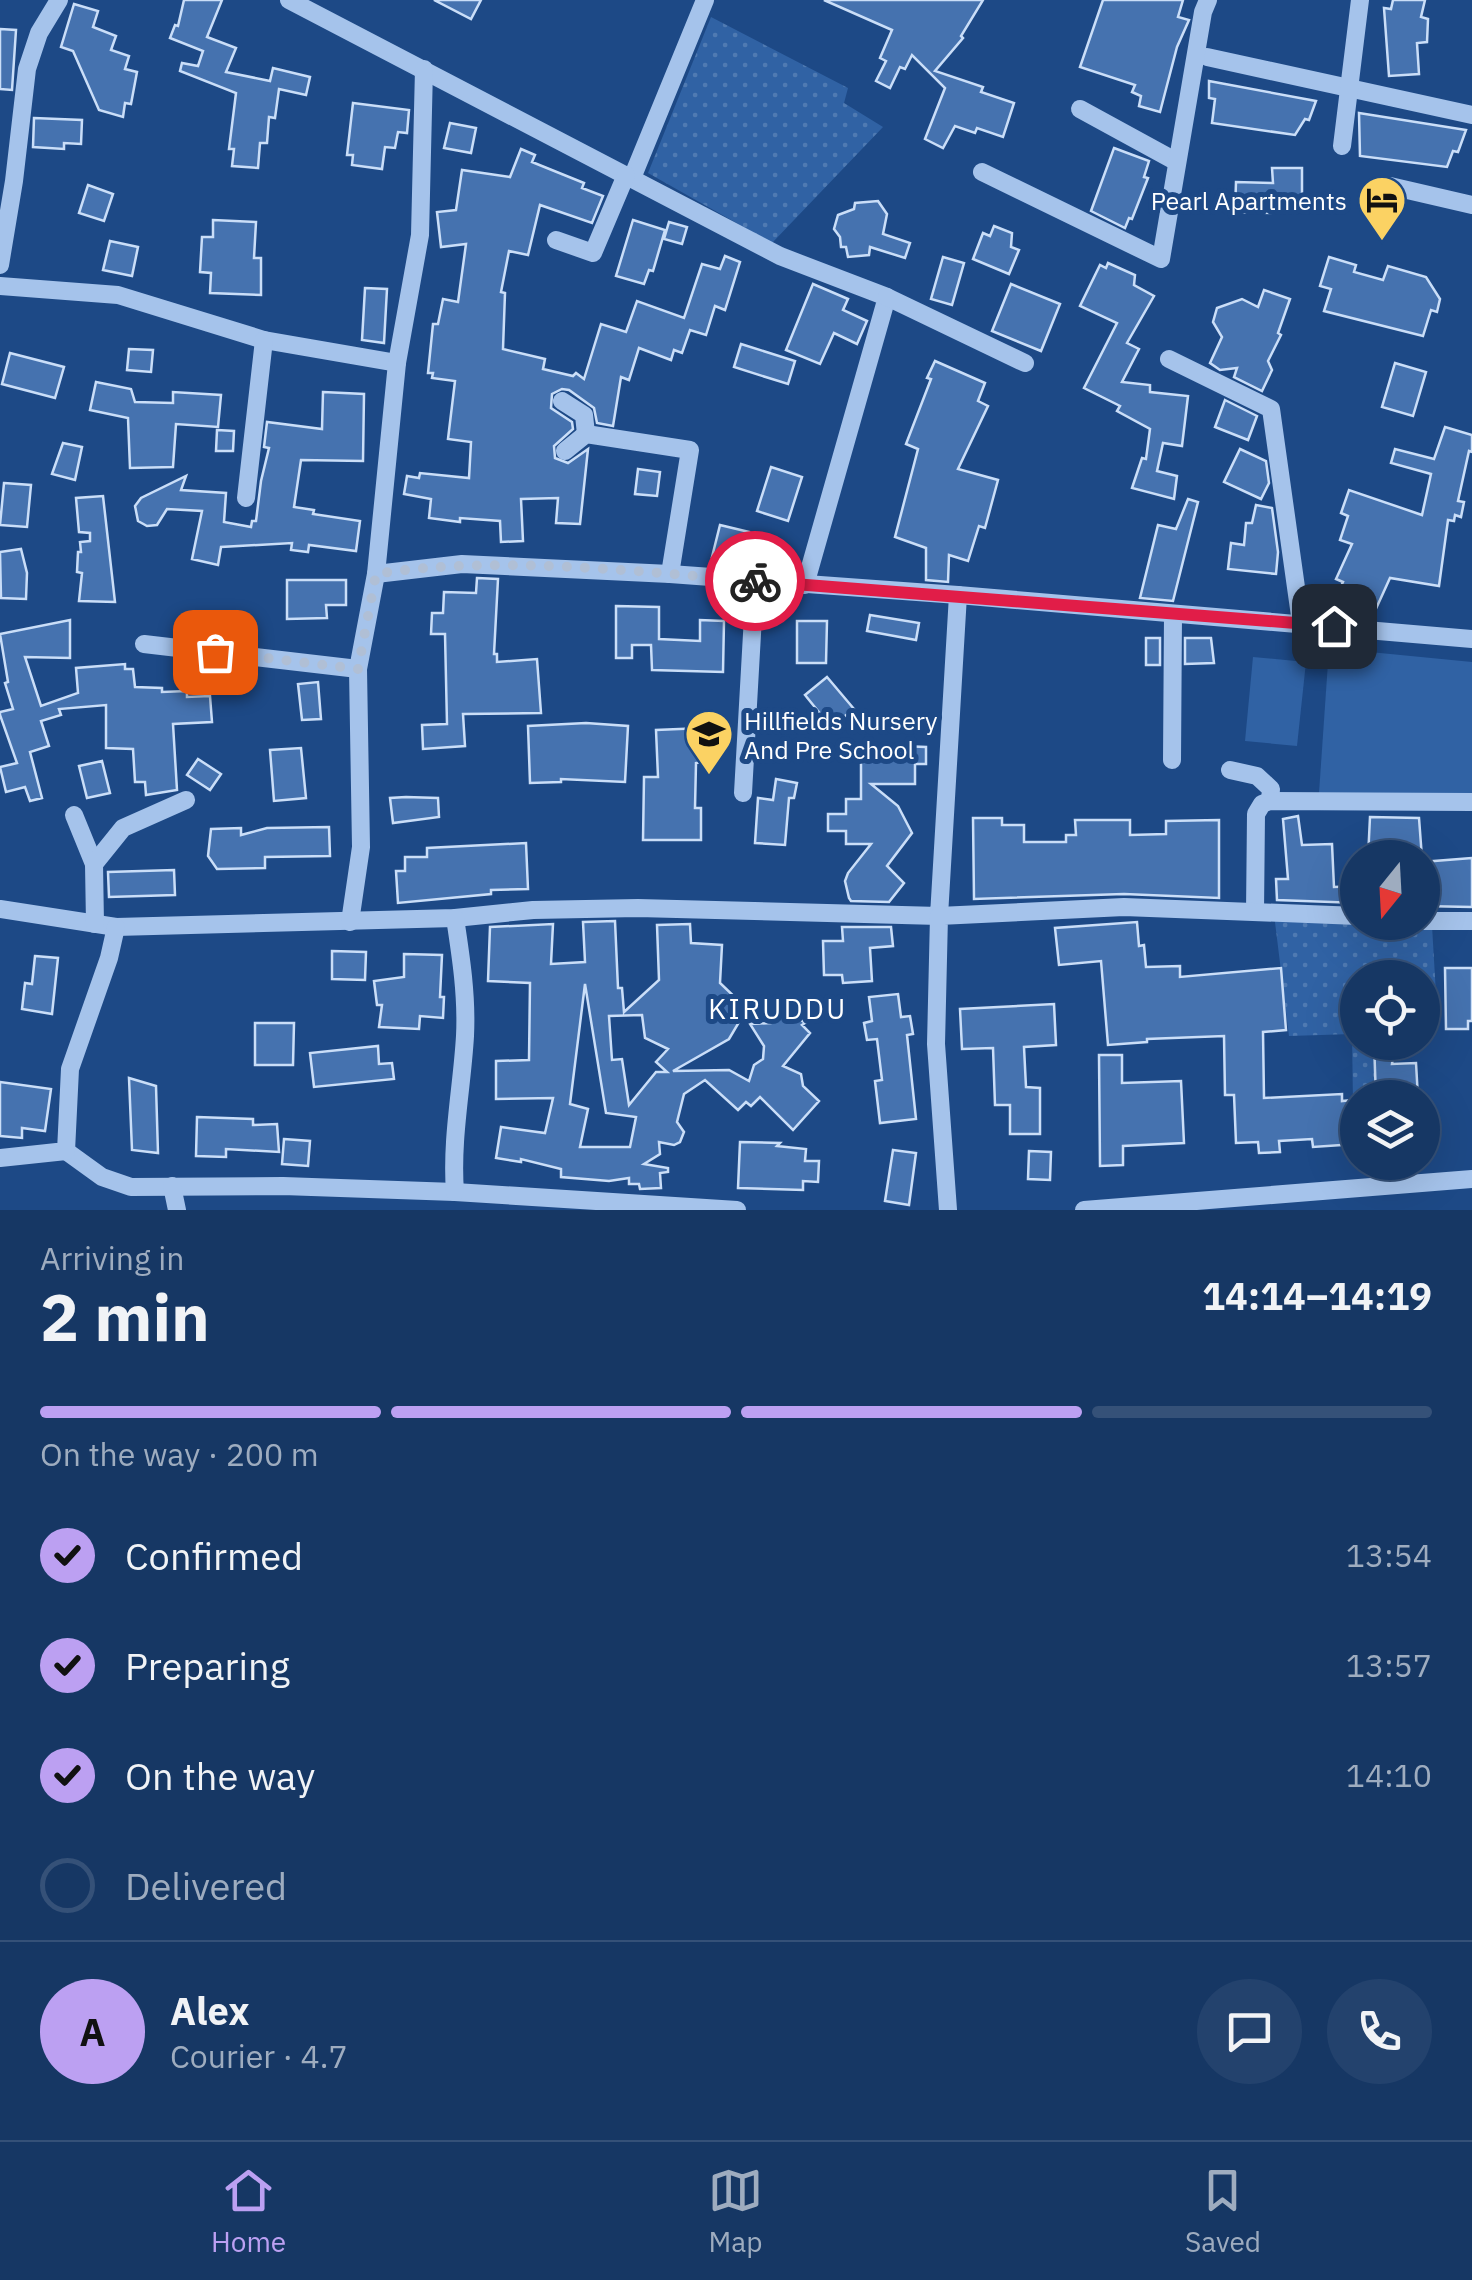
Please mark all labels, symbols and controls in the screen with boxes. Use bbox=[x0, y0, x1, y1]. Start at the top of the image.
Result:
hotel icon: Pearl Apartments bbox=[1356, 174, 1408, 242]
place label: Pearl Apartments bbox=[1151, 184, 1347, 217]
courier bbox=[705, 531, 805, 631]
icon: bike bbox=[728, 554, 783, 609]
pin bbox=[1292, 584, 1377, 669]
icon: home bbox=[1307, 599, 1362, 654]
pin bbox=[173, 610, 258, 695]
icon: bag bbox=[188, 625, 243, 680]
place label: Hillfields Nursery And Pre School bbox=[744, 704, 938, 766]
school or university icon: Hillfields Nursery And Pre School bbox=[683, 708, 735, 776]
north arrow bbox=[1340, 840, 1440, 940]
map controls bbox=[1340, 840, 1440, 1180]
button: locate bbox=[1340, 960, 1440, 1060]
district label: KIRUDDU bbox=[708, 990, 848, 1027]
button: layers bbox=[1340, 1080, 1440, 1180]
text: Arriving in bbox=[40, 1237, 185, 1279]
text: 14:14–14:19 bbox=[1202, 1271, 1432, 1320]
text: 2 min bbox=[40, 1274, 210, 1359]
text: On the way · 200 m bbox=[40, 1433, 319, 1475]
icon: check bbox=[40, 1528, 95, 1583]
text: Confirmed bbox=[125, 1531, 303, 1580]
text: 13:54 bbox=[1346, 1534, 1432, 1576]
icon: check bbox=[40, 1638, 95, 1693]
text: Preparing bbox=[125, 1641, 290, 1690]
text: 13:57 bbox=[1346, 1644, 1432, 1686]
icon: check bbox=[40, 1748, 95, 1803]
text: On the way bbox=[125, 1751, 315, 1800]
text: 14:10 bbox=[1346, 1754, 1432, 1796]
text: Delivered bbox=[125, 1861, 287, 1910]
button: chat bbox=[1197, 1979, 1302, 2084]
button: phone bbox=[1327, 1979, 1432, 2084]
text: Alex bbox=[170, 1986, 250, 2035]
text: A bbox=[79, 2007, 106, 2056]
text: Courier · 4.7 bbox=[170, 2035, 348, 2077]
tab: Home bbox=[211, 2163, 286, 2260]
tab: Map bbox=[708, 2163, 763, 2260]
tab: Saved bbox=[1185, 2163, 1261, 2260]

